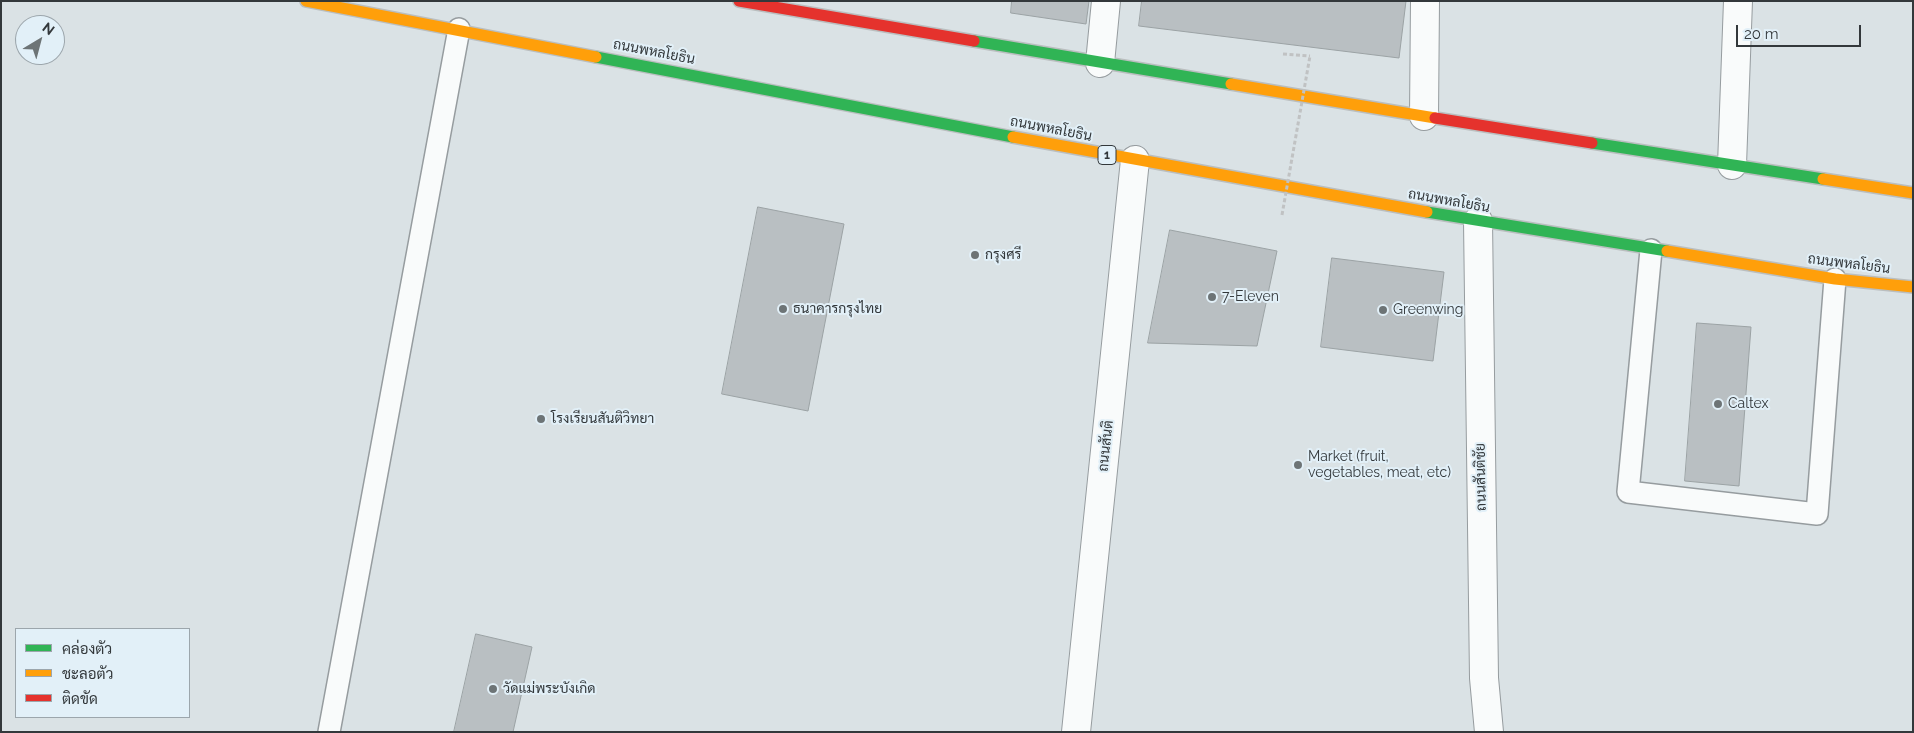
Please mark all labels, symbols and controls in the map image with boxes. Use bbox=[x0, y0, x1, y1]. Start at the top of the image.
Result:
north arrow bbox=[15, 15, 65, 65]
scale bar bbox=[1739, 15, 1864, 47]
text: N bbox=[39, 19, 58, 38]
text: 20 m bbox=[1744, 25, 1779, 43]
street label: ถนนพหลโยธิน bbox=[612, 36, 696, 68]
street label: ถนนพหลโยธิน bbox=[1009, 113, 1093, 145]
road number: 1 bbox=[1098, 146, 1116, 164]
street label: ถนนพหลโยธิน bbox=[1407, 186, 1491, 216]
place label: กรุงศรี bbox=[985, 247, 1021, 263]
marker: กรุงศรี bbox=[969, 249, 981, 261]
street label: ถนนพหลโยธิน bbox=[1807, 251, 1891, 277]
place label: 7-Eleven bbox=[1222, 289, 1279, 305]
marker: 7-Eleven bbox=[1206, 291, 1218, 303]
place label: ธนาคารกรุงไทย bbox=[793, 301, 882, 317]
place label: Greenwing bbox=[1393, 302, 1463, 318]
marker: ธนาคารกรุงไทย bbox=[777, 303, 789, 315]
marker: Greenwing bbox=[1377, 304, 1389, 316]
place label: Caltex bbox=[1728, 396, 1769, 412]
marker: Caltex bbox=[1712, 398, 1724, 410]
place label: โรงเรียนสันติวิทยา bbox=[551, 411, 654, 427]
marker: โรงเรียนสันติวิทยา bbox=[535, 413, 547, 425]
street label: ถนนสันติ bbox=[1095, 420, 1117, 472]
street label: ถนนสันติชัย bbox=[1472, 443, 1490, 511]
place label: Market (fruit, vegetables, meat, etc) bbox=[1308, 449, 1451, 482]
marker: Market (fruit, vegetables, meat, etc) bbox=[1292, 459, 1304, 471]
legend bbox=[15, 628, 190, 718]
text: คล่องตัว bbox=[62, 640, 112, 658]
text: ชะลอตัว bbox=[62, 665, 113, 683]
place label: วัดแม่พระบังเกิด bbox=[503, 681, 596, 697]
marker: วัดแม่พระบังเกิด bbox=[487, 683, 499, 695]
text: ติดขัด bbox=[62, 690, 98, 708]

